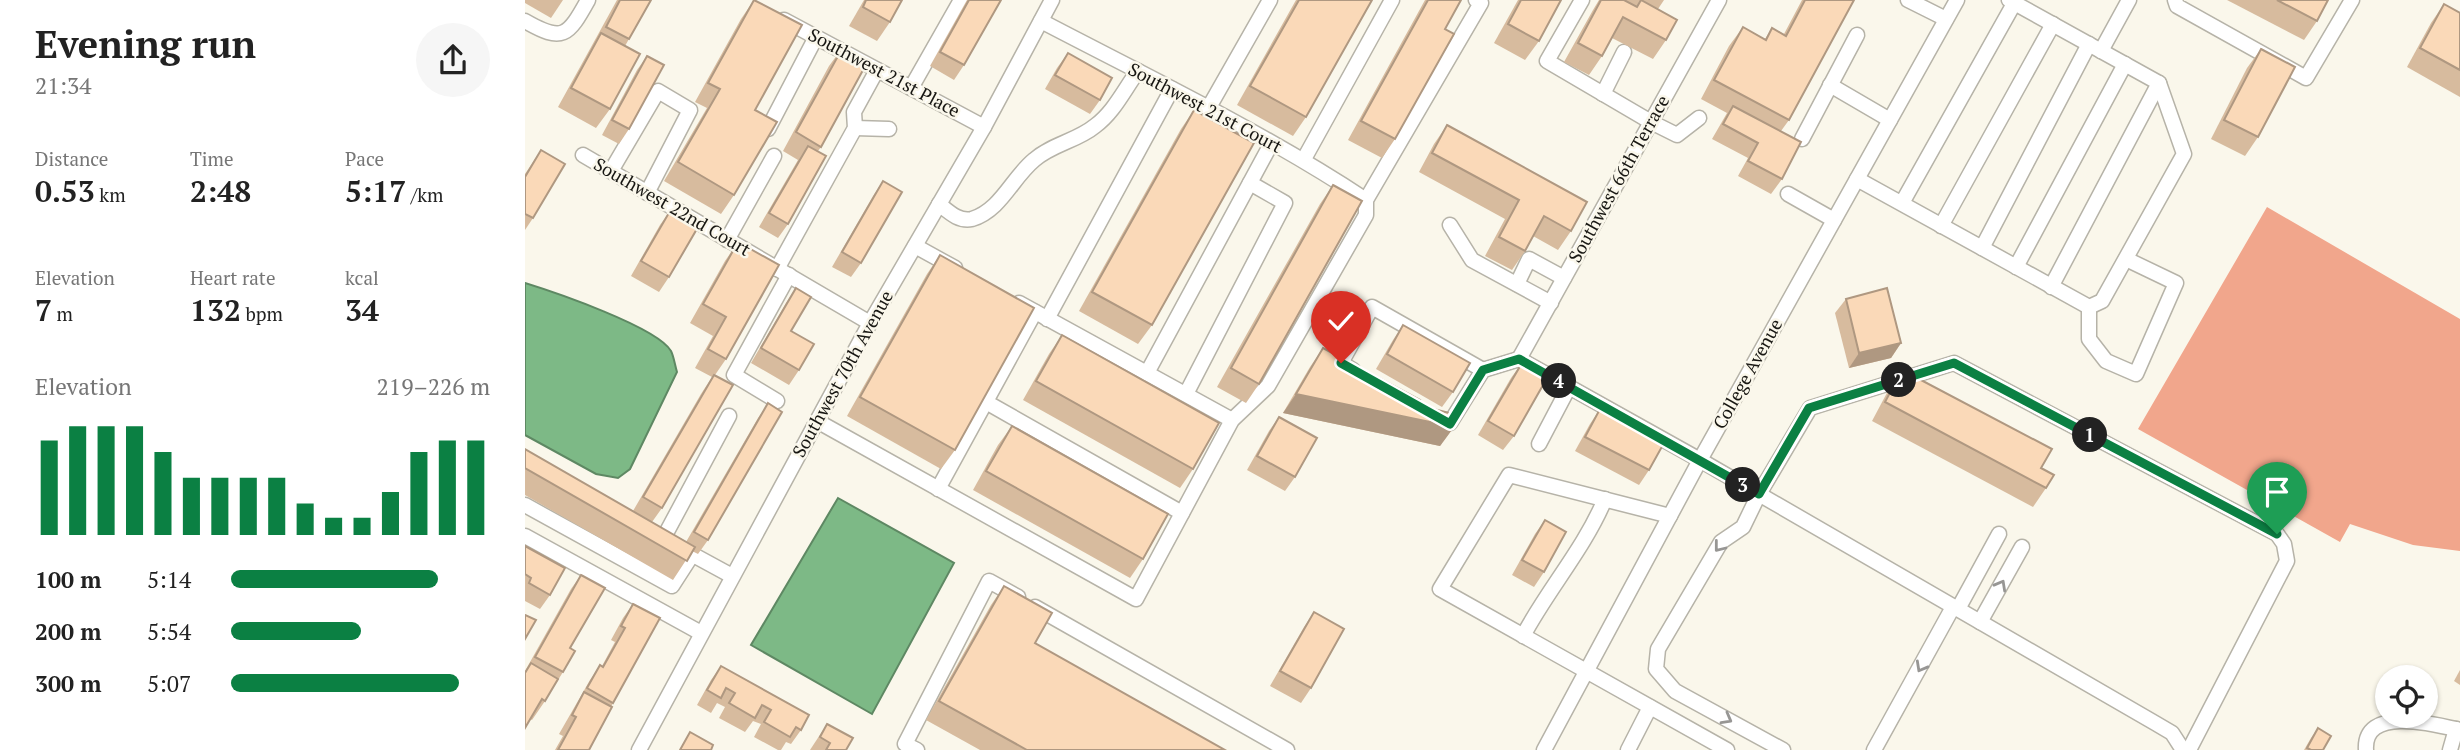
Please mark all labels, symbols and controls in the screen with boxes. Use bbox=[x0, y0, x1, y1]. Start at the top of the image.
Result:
text: Evening run bbox=[35, 19, 256, 69]
street label: Southwest 21st Place bbox=[805, 22, 964, 122]
button: share bbox=[416, 23, 490, 97]
street label: Southwest 21st Court bbox=[1124, 56, 1287, 158]
text: 21:34 bbox=[35, 70, 92, 101]
street label: Southwest 66th Terrace bbox=[1562, 91, 1674, 266]
text: Distance bbox=[35, 146, 108, 171]
text: Time bbox=[190, 146, 233, 171]
text: Pace bbox=[345, 146, 384, 171]
street label: Southwest 22nd Court bbox=[590, 151, 756, 261]
text: 0.53 bbox=[35, 171, 95, 211]
text: 2:48 bbox=[190, 171, 251, 211]
text: 5:17 bbox=[345, 171, 406, 211]
text: km bbox=[95, 182, 126, 207]
text: /km bbox=[406, 182, 444, 207]
text: Elevation bbox=[35, 265, 115, 290]
text: Heart rate bbox=[190, 265, 275, 290]
text: kcal bbox=[345, 265, 379, 290]
street label: Southwest 70th Avenue bbox=[786, 286, 898, 461]
text: 7 bbox=[35, 290, 52, 330]
text: 132 bbox=[190, 290, 241, 330]
text: 34 bbox=[345, 290, 379, 330]
pin bbox=[1311, 291, 1371, 363]
text: m bbox=[52, 301, 73, 326]
text: bpm bbox=[241, 301, 283, 326]
icon: check bbox=[1322, 302, 1360, 340]
street label: College Avenue bbox=[1707, 314, 1787, 433]
pin: 2 bbox=[1881, 362, 1917, 398]
pin: 4 bbox=[1541, 364, 1577, 398]
text: 2 bbox=[1893, 367, 1904, 392]
text: 4 bbox=[1553, 368, 1564, 393]
text: Elevation bbox=[35, 371, 132, 402]
text: 219–226 m bbox=[377, 371, 490, 402]
pin: 1 bbox=[2073, 418, 2107, 452]
text: 1 bbox=[2084, 422, 2095, 447]
pin bbox=[2247, 462, 2307, 534]
pin: 3 bbox=[1725, 468, 1761, 503]
text: 3 bbox=[1737, 472, 1748, 497]
icon: arrive bbox=[2258, 473, 2296, 511]
one-way arrow bbox=[1715, 540, 1728, 552]
text: 100 m bbox=[35, 564, 101, 595]
text: 5:14 bbox=[147, 564, 191, 595]
one-way arrow bbox=[1993, 579, 2006, 592]
text: 200 m bbox=[35, 616, 101, 647]
text: 5:54 bbox=[147, 616, 191, 647]
one-way arrow bbox=[1915, 659, 1929, 672]
map controls bbox=[2375, 665, 2438, 728]
button: locate bbox=[2375, 665, 2438, 728]
text: 300 m bbox=[35, 668, 101, 699]
text: 5:07 bbox=[147, 668, 191, 699]
one-way arrow bbox=[1719, 711, 1732, 724]

